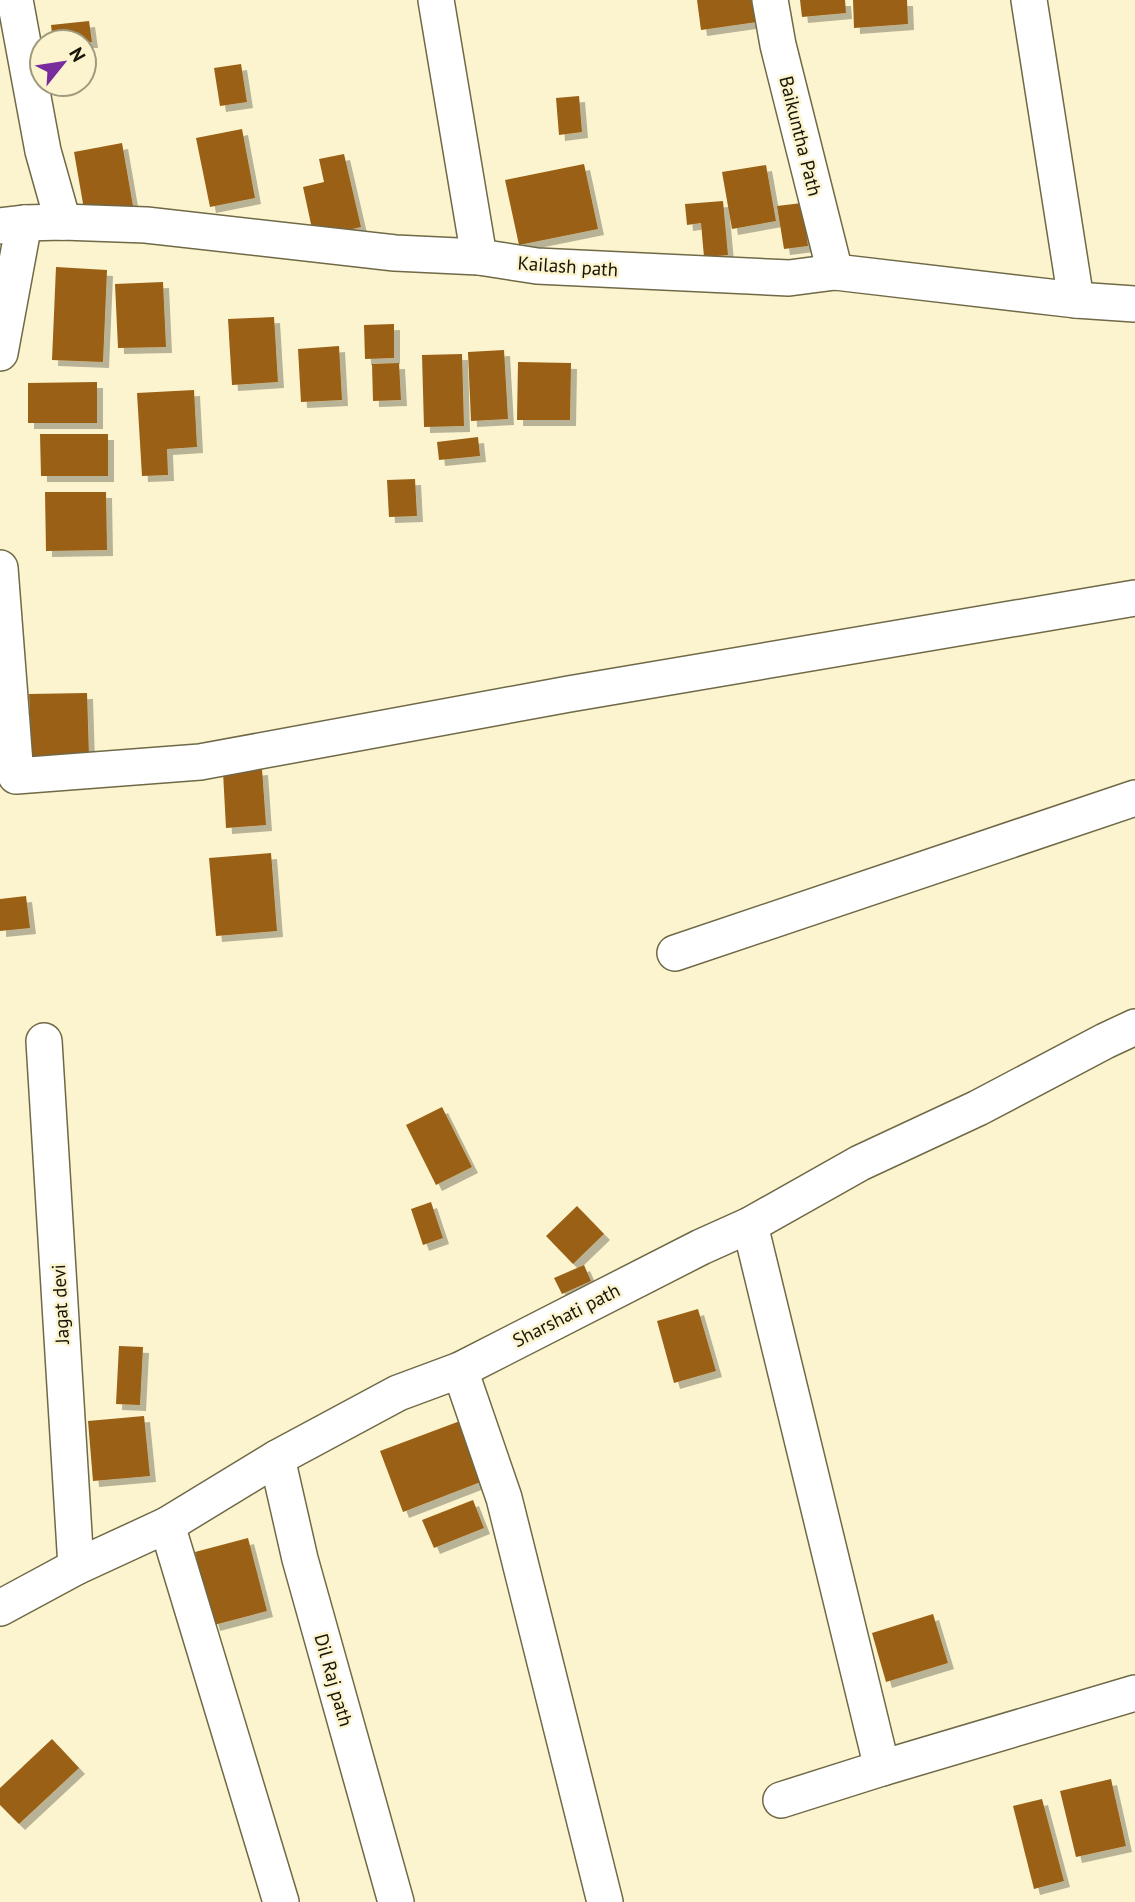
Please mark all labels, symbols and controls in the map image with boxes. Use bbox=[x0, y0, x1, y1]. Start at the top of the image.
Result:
north arrow bbox=[28, 28, 98, 98]
text: N bbox=[64, 43, 91, 66]
street label: Baikuntha Path bbox=[774, 73, 828, 199]
street label: Kailash path bbox=[517, 251, 619, 281]
street label: Jagat devi bbox=[46, 1264, 74, 1345]
street label: Sharshati path bbox=[508, 1278, 624, 1352]
street label: Dil Raj path bbox=[309, 1631, 359, 1729]

